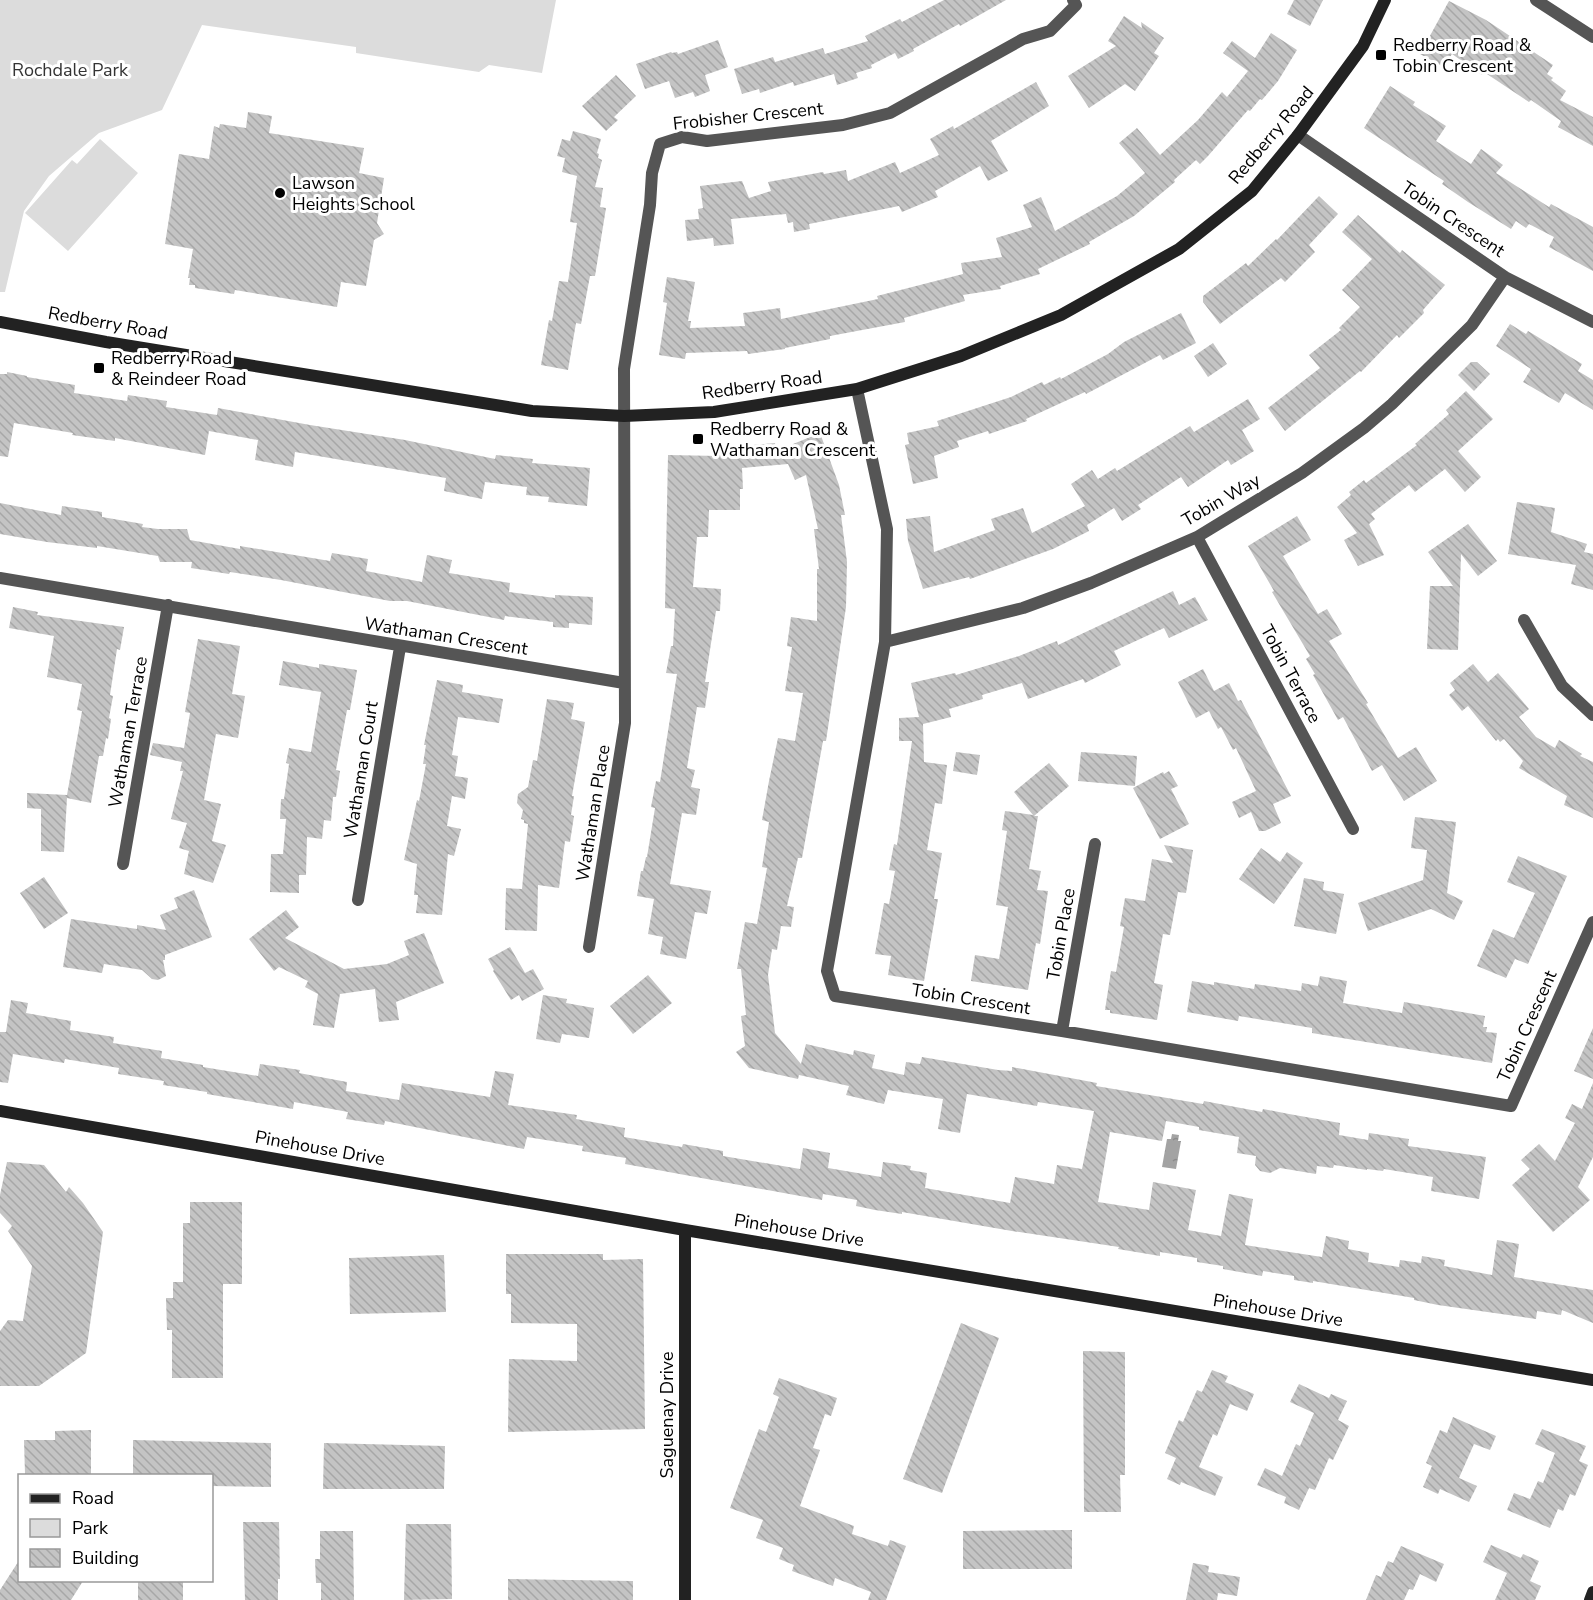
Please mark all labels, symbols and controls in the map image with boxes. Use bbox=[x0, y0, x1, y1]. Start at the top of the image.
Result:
place label: Redberry Road & Tobin Crescent bbox=[1393, 33, 1532, 78]
marker: Redberry Road & Tobin Crescent bbox=[1374, 48, 1388, 62]
park label: Rochdale Park bbox=[12, 58, 129, 82]
street label: Redberry Road bbox=[1223, 81, 1319, 189]
street label: Frobisher Crescent bbox=[672, 96, 825, 136]
place label: Lawson Heights School bbox=[292, 171, 415, 216]
street label: Tobin Crescent bbox=[1397, 176, 1510, 263]
marker: Lawson Heights School bbox=[273, 186, 287, 200]
street label: Redberry Road bbox=[46, 301, 170, 345]
place label: Redberry Road & Reindeer Road bbox=[111, 346, 247, 391]
marker: Redberry Road & Reindeer Road bbox=[92, 361, 106, 375]
street label: Redberry Road bbox=[700, 365, 824, 405]
place label: Redberry Road & Wathaman Crescent bbox=[710, 417, 876, 462]
marker: Redberry Road & Wathaman Crescent bbox=[691, 432, 705, 446]
street label: Tobin Way bbox=[1178, 468, 1265, 532]
street label: Wathaman Crescent bbox=[363, 611, 530, 661]
street label: Tobin Terrace bbox=[1255, 621, 1327, 727]
street label: Wathaman Terrace bbox=[103, 654, 153, 810]
street label: Wathaman Court bbox=[338, 699, 384, 841]
street label: Wathaman Place bbox=[570, 743, 616, 883]
street label: Tobin Place bbox=[1041, 886, 1081, 982]
street label: Tobin Crescent bbox=[1492, 966, 1563, 1086]
street label: Tobin Crescent bbox=[910, 978, 1033, 1020]
street label: Pinehouse Drive bbox=[253, 1125, 387, 1171]
street label: Pinehouse Drive bbox=[732, 1208, 866, 1252]
street label: Pinehouse Drive bbox=[1211, 1288, 1345, 1332]
street label: Saguenay Drive bbox=[655, 1351, 679, 1479]
legend bbox=[18, 1474, 213, 1582]
text: Road bbox=[72, 1486, 114, 1510]
text: Park bbox=[72, 1516, 109, 1540]
text: Building bbox=[72, 1546, 139, 1570]

